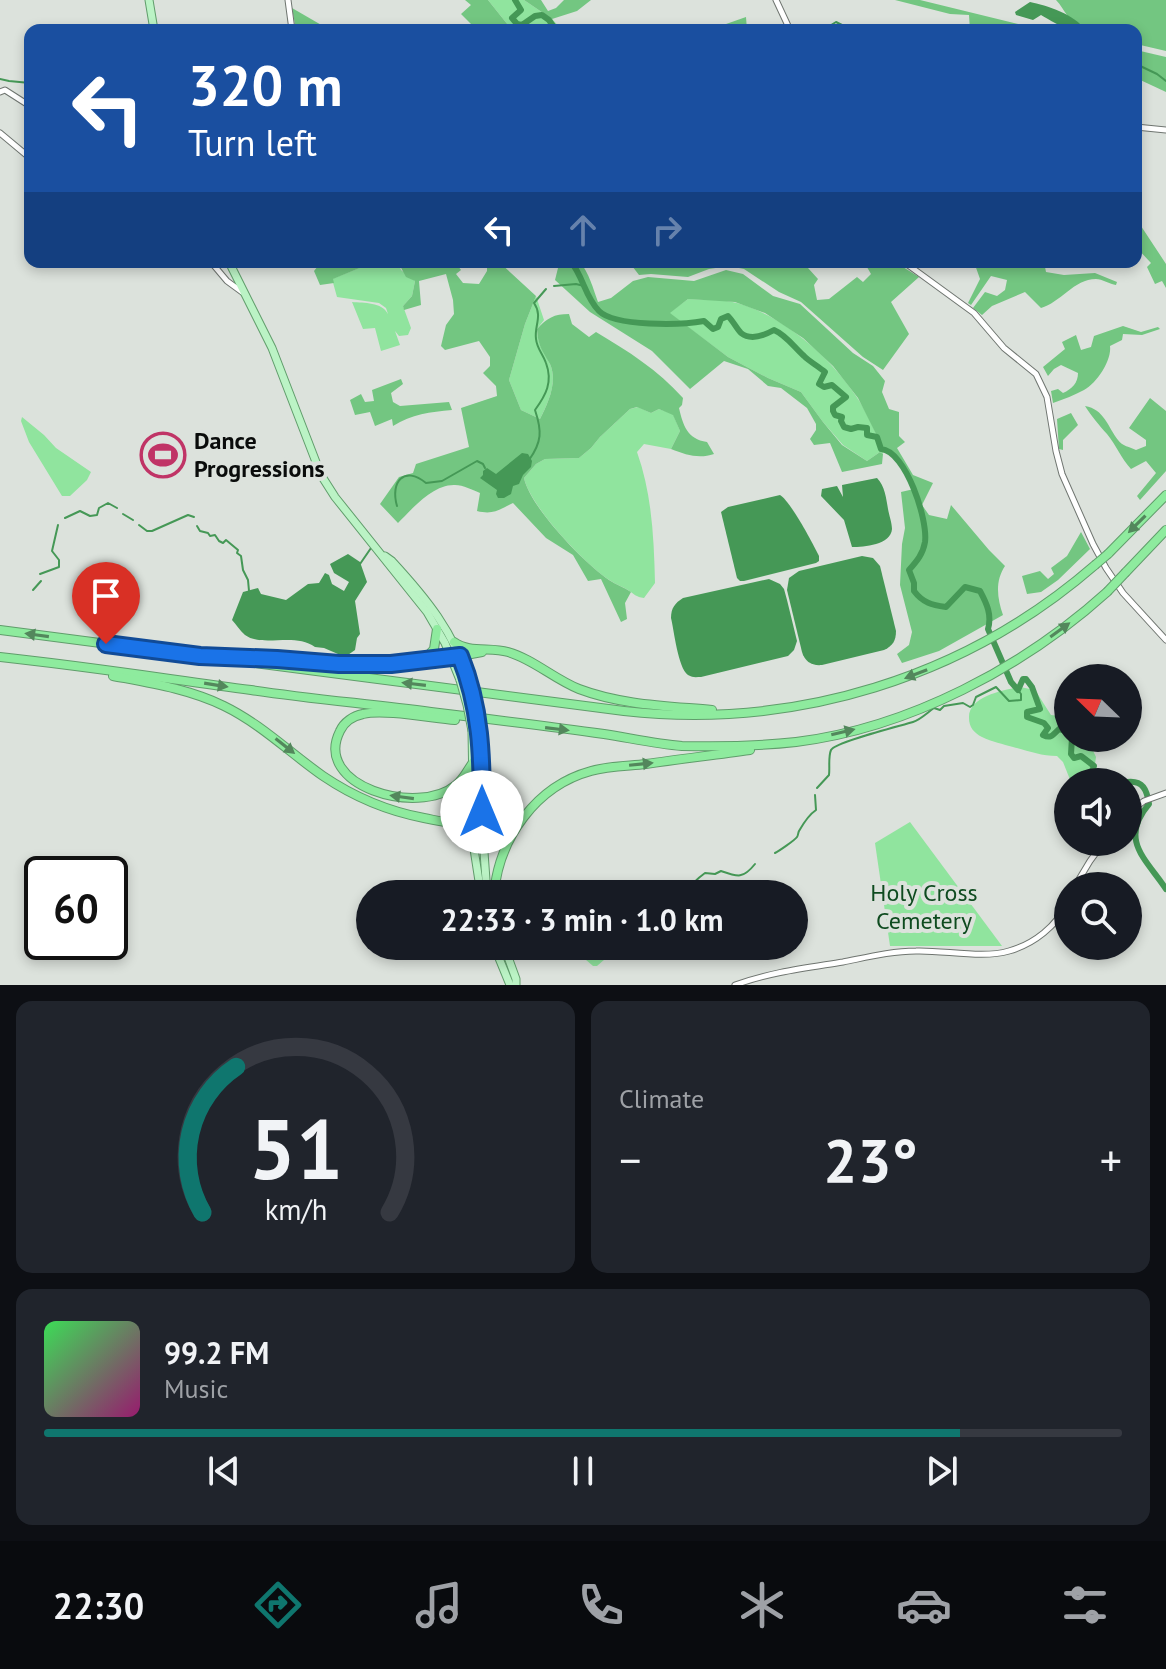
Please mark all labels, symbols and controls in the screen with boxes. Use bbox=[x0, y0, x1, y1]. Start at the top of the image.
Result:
text: 320 m bbox=[188, 49, 343, 121]
icon: left bbox=[56, 56, 160, 160]
text: Turn left bbox=[188, 119, 317, 166]
icon: left bbox=[477, 208, 521, 252]
icon: ahead bbox=[561, 208, 605, 252]
icon: right bbox=[645, 208, 689, 252]
place label: Dance Progressions bbox=[194, 425, 325, 484]
sports icon: Dance Progressions bbox=[139, 431, 187, 479]
one-way arrow bbox=[1128, 514, 1147, 533]
pin bbox=[72, 562, 140, 644]
icon: arrive bbox=[84, 574, 128, 618]
one-way arrow bbox=[1049, 623, 1070, 639]
one-way arrow bbox=[24, 628, 49, 641]
north arrow bbox=[1054, 664, 1142, 752]
map controls bbox=[1054, 664, 1142, 960]
one-way arrow bbox=[904, 668, 928, 681]
one-way arrow bbox=[401, 677, 426, 690]
one-way arrow bbox=[204, 679, 229, 691]
one-way arrow bbox=[545, 722, 570, 735]
one-way arrow bbox=[831, 725, 856, 738]
one-way arrow bbox=[275, 737, 295, 754]
one-way arrow bbox=[629, 757, 654, 770]
button: sound bbox=[1054, 768, 1142, 856]
position arrow bbox=[440, 770, 524, 854]
one-way arrow bbox=[389, 791, 414, 804]
speed limit sign: 60 bbox=[24, 856, 128, 960]
button: search bbox=[1054, 872, 1142, 960]
park label: Holy Cross Cemetery bbox=[870, 877, 978, 936]
text: 22:33 · 3 min · 1.0 km bbox=[441, 900, 723, 939]
text: Climate bbox=[619, 1082, 704, 1115]
text: 51 bbox=[248, 1094, 343, 1202]
text: 23° bbox=[823, 1121, 918, 1199]
text: − bbox=[619, 1131, 641, 1188]
text: + bbox=[1100, 1131, 1122, 1188]
text: km/h bbox=[264, 1191, 327, 1228]
text: 99.2 FM bbox=[164, 1333, 269, 1372]
text: Music bbox=[164, 1372, 228, 1405]
icon: previous bbox=[202, 1449, 246, 1493]
icon: pause bbox=[561, 1449, 605, 1493]
icon: next bbox=[920, 1449, 964, 1493]
icon: directions bbox=[250, 1577, 306, 1633]
icon: music bbox=[411, 1577, 467, 1633]
icon: phone bbox=[573, 1577, 629, 1633]
icon: climate bbox=[734, 1577, 790, 1633]
icon: car bbox=[896, 1577, 952, 1633]
icon: filters bbox=[1057, 1577, 1113, 1633]
text: 22:30 bbox=[53, 1582, 144, 1629]

